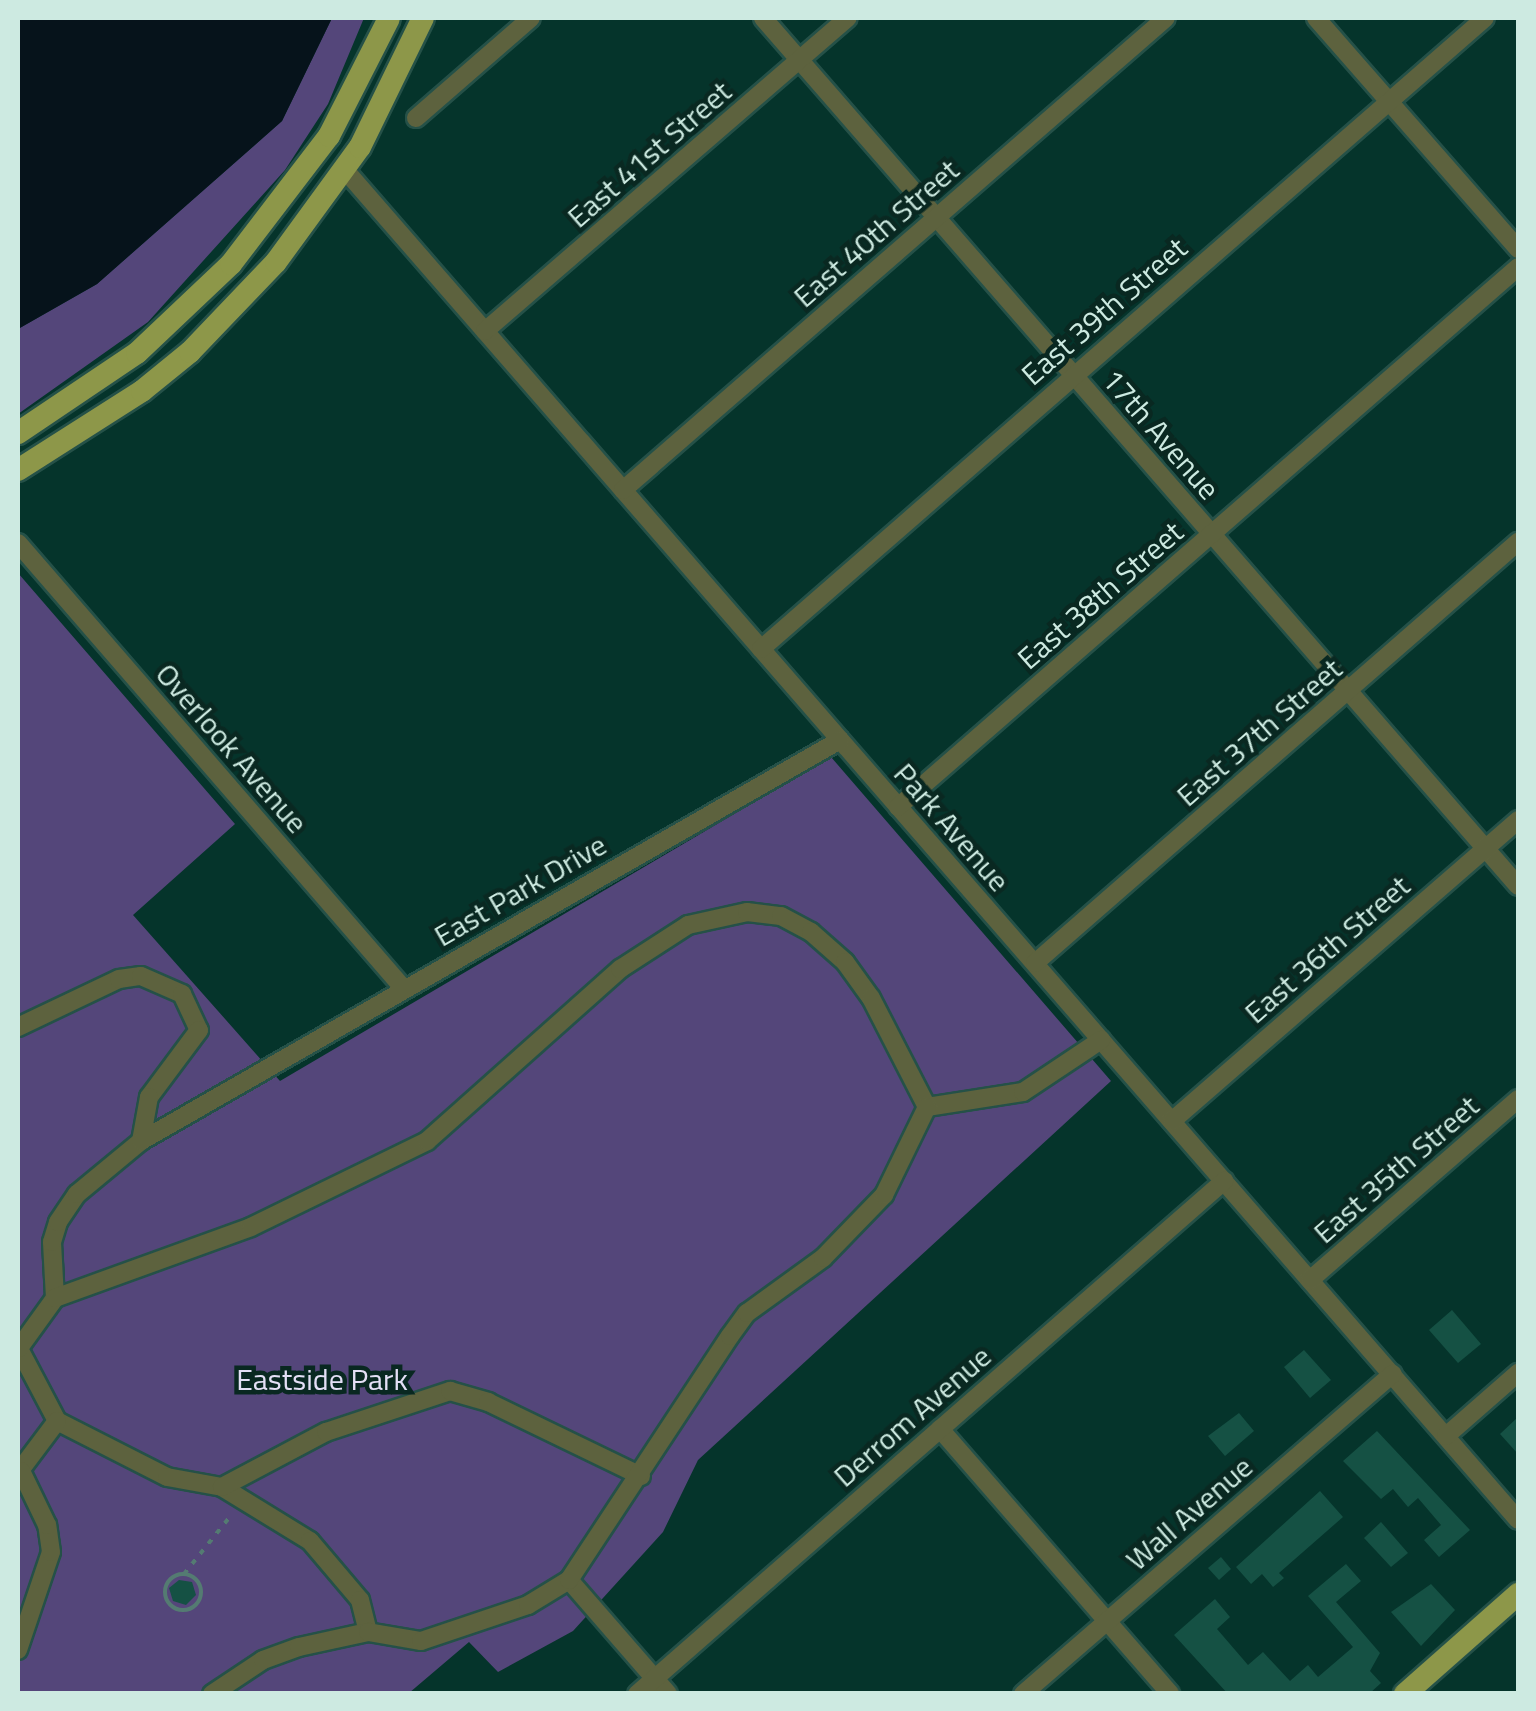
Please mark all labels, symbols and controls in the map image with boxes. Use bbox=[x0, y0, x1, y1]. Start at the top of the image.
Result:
street label: East 41st Street bbox=[560, 73, 738, 235]
street label: East 40th Street bbox=[786, 152, 966, 314]
street label: East 39th Street bbox=[1014, 230, 1194, 392]
street label: 17th Avenue bbox=[1095, 362, 1227, 506]
street label: East 38th Street bbox=[1010, 514, 1190, 676]
street label: East 37th Street bbox=[1169, 651, 1349, 813]
street label: Overlook Avenue bbox=[149, 656, 315, 840]
street label: Park Avenue bbox=[887, 756, 1017, 898]
street label: East Park Drive bbox=[428, 826, 612, 954]
street label: East 36th Street bbox=[1237, 868, 1417, 1030]
street label: East 35th Street bbox=[1306, 1088, 1486, 1250]
street label: Derrom Avenue bbox=[826, 1338, 998, 1494]
park label: Eastside Park bbox=[236, 1361, 408, 1397]
street label: Wall Avenue bbox=[1119, 1448, 1259, 1578]

